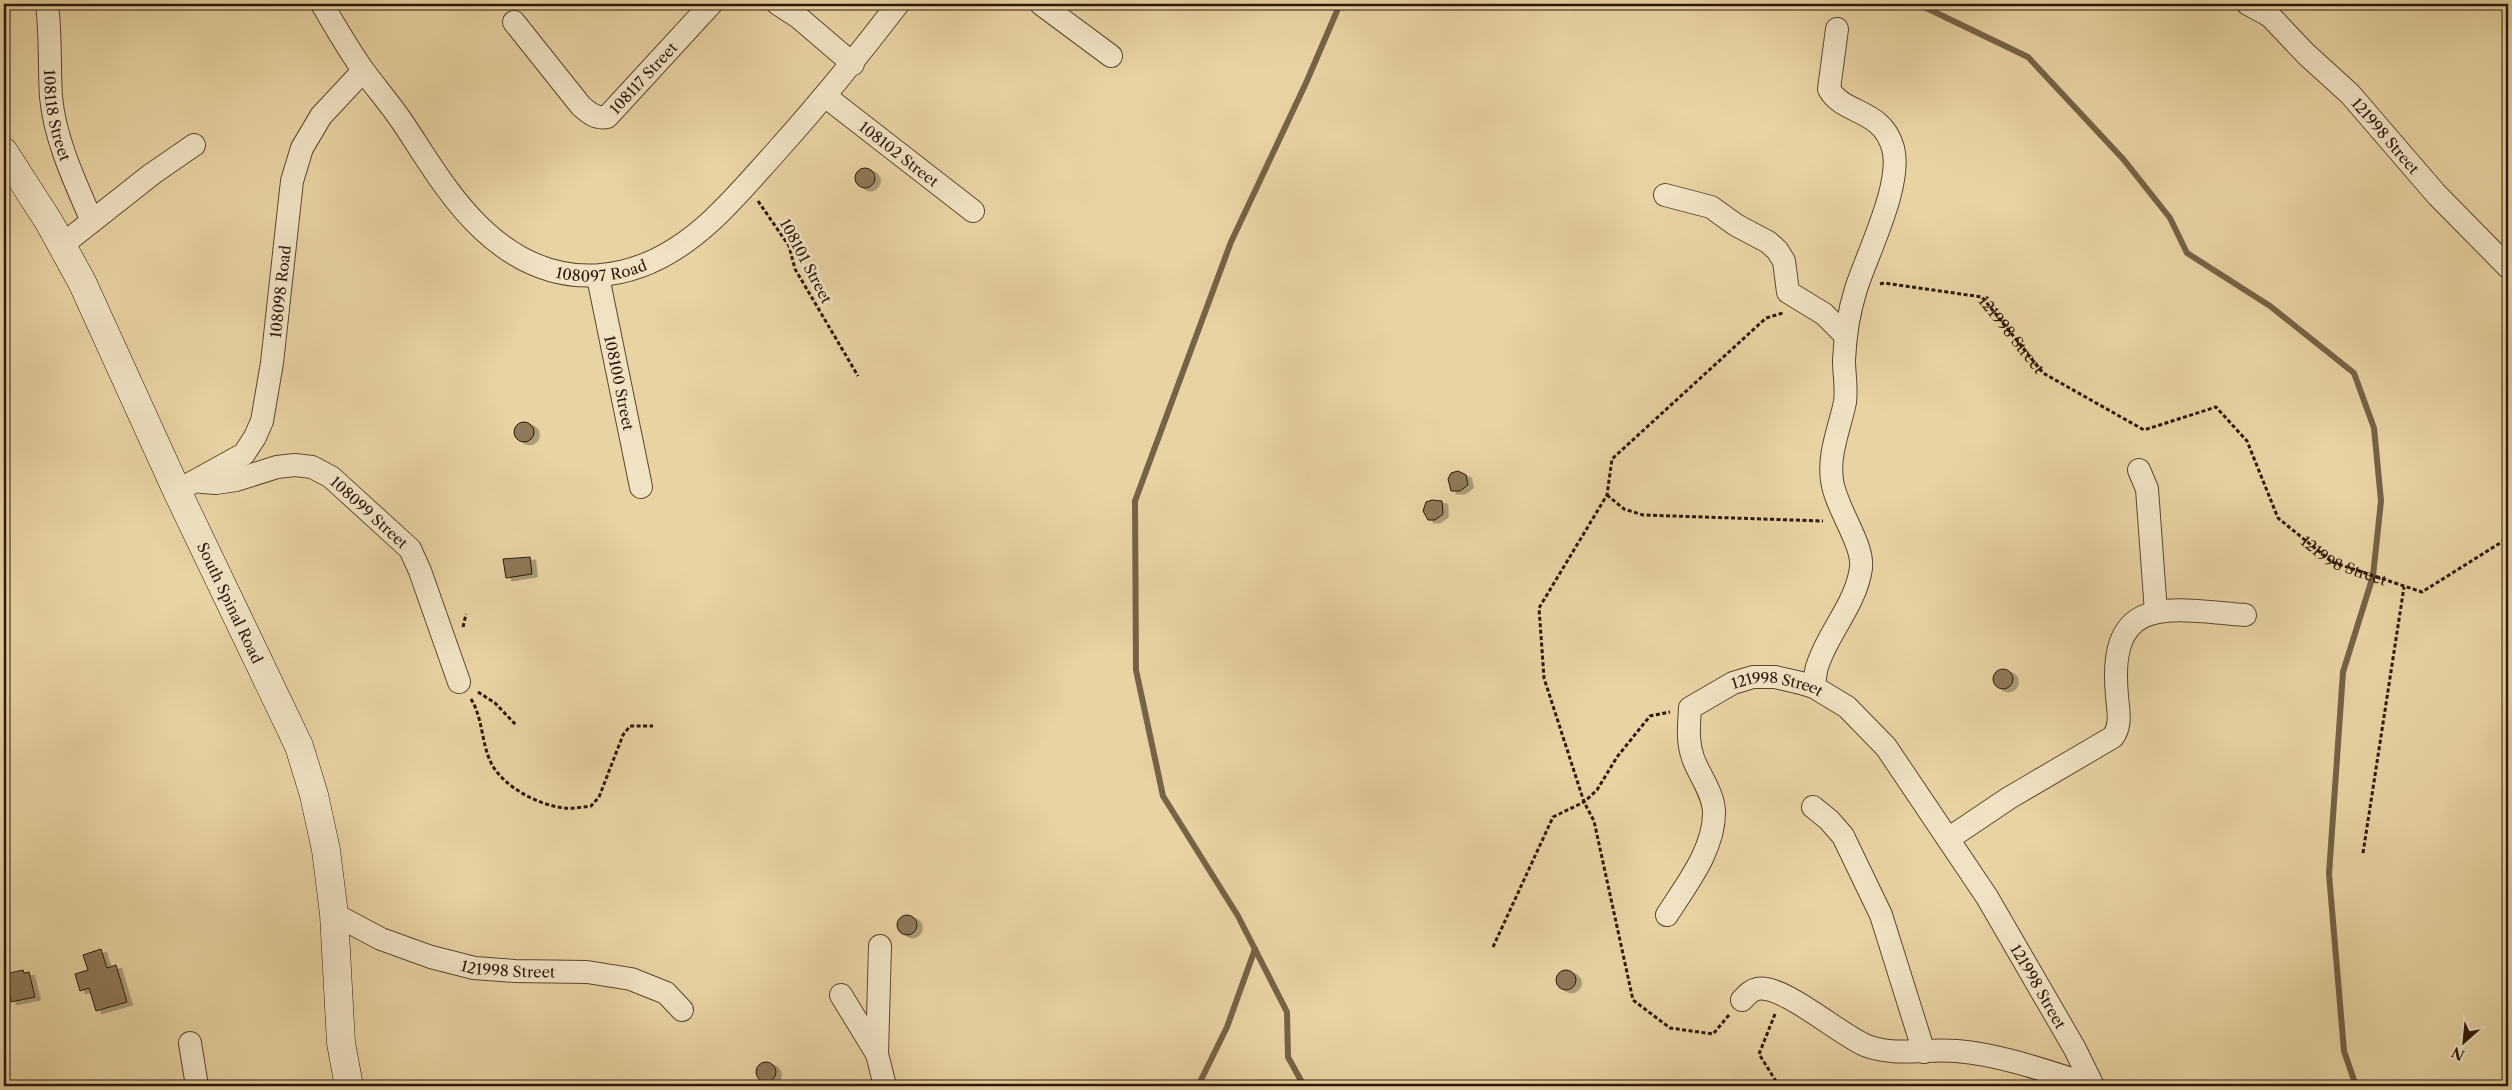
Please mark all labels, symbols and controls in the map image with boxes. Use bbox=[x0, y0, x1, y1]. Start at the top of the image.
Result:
street label: 108117 Street bbox=[605, 37, 681, 118]
street label: 108118 Street bbox=[41, 69, 76, 164]
street label: 121998 Street bbox=[2348, 94, 2424, 178]
street label: 108102 Street bbox=[856, 117, 943, 191]
street label: 108101 Street bbox=[776, 215, 837, 307]
street label: 108098 Road bbox=[265, 244, 294, 339]
street label: 108097 Road bbox=[554, 255, 649, 285]
street label: 121998 Street bbox=[1975, 292, 2049, 378]
street label: 108100 Street bbox=[601, 334, 639, 433]
street label: 108099 Street bbox=[327, 472, 413, 553]
street label: 121998 Street bbox=[2297, 531, 2390, 589]
street label: South Spinal Road bbox=[193, 539, 267, 666]
street label: 121998 Street bbox=[1729, 668, 1828, 700]
street label: 121998 Street bbox=[2007, 941, 2071, 1032]
street label: 121998 Street bbox=[459, 956, 556, 981]
north arrow bbox=[2440, 1018, 2490, 1068]
text: N bbox=[2449, 1043, 2468, 1064]

